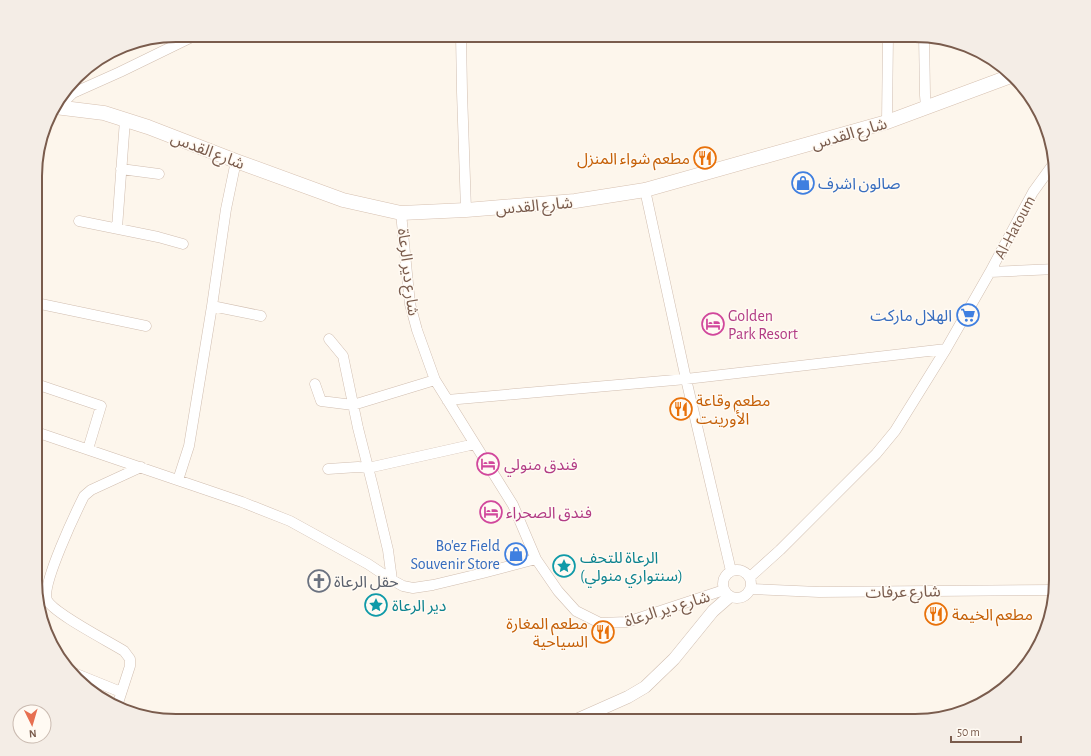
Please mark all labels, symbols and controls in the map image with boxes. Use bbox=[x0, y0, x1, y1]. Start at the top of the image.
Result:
street label: شارع القدس bbox=[810, 116, 890, 156]
street label: شارع القدس bbox=[167, 130, 247, 176]
restaurant icon: مطعم شواء المنزل bbox=[692, 145, 718, 171]
place label: مطعم شواء المنزل bbox=[577, 151, 690, 171]
shop icon: صالون اشرف bbox=[790, 170, 816, 196]
place label: صالون اشرف bbox=[818, 176, 900, 193]
street label: Al-Hatoum bbox=[992, 193, 1038, 262]
street label: شارع القدس bbox=[495, 195, 574, 221]
street label: شارع دير الرعاة bbox=[391, 227, 421, 317]
supermarket icon: الهلال ماركت bbox=[955, 302, 981, 328]
place label: Golden Park Resort bbox=[728, 308, 798, 342]
place label: الهلال ماركت bbox=[870, 308, 952, 326]
hotel icon: Golden Park Resort bbox=[700, 311, 726, 337]
place label: مطعم وقاعة الأورينت bbox=[696, 393, 771, 428]
restaurant icon: مطعم وقاعة الأورينت bbox=[668, 396, 694, 422]
hotel icon: فندق منولي bbox=[475, 451, 501, 477]
place label: فندق منولي bbox=[504, 457, 578, 477]
hotel icon: فندق الصحراء bbox=[478, 499, 504, 525]
place label: فندق الصحراء bbox=[506, 505, 592, 522]
place label: Bo'ez Field Souvenir Store bbox=[410, 538, 500, 572]
shop icon: Bo'ez Field Souvenir Store bbox=[503, 541, 529, 567]
place label: الرعاة للتحف (سنتواري منولي) bbox=[580, 550, 683, 588]
place icon: الرعاة للتحف (سنتواري منولي) bbox=[551, 553, 577, 579]
church icon: حقل الرعاة bbox=[306, 568, 332, 594]
place label: حقل الرعاة bbox=[334, 574, 399, 591]
street label: شارع عرفات bbox=[865, 583, 941, 605]
street label: شارع دير الرعاة bbox=[623, 588, 713, 633]
place icon: دير الرعاة bbox=[363, 592, 389, 618]
place label: دير الرعاة bbox=[392, 598, 446, 615]
restaurant icon: مطعم الخيمة bbox=[923, 601, 949, 627]
place label: مطعم الخيمة bbox=[952, 607, 1033, 627]
place label: مطعم المغارة السياحية bbox=[506, 616, 588, 650]
restaurant icon: مطعم المغارة السياحية bbox=[590, 619, 616, 645]
north arrow bbox=[12, 704, 52, 744]
scale bar bbox=[951, 718, 1021, 744]
text: 50 m bbox=[957, 726, 980, 738]
text: N bbox=[29, 728, 37, 739]

